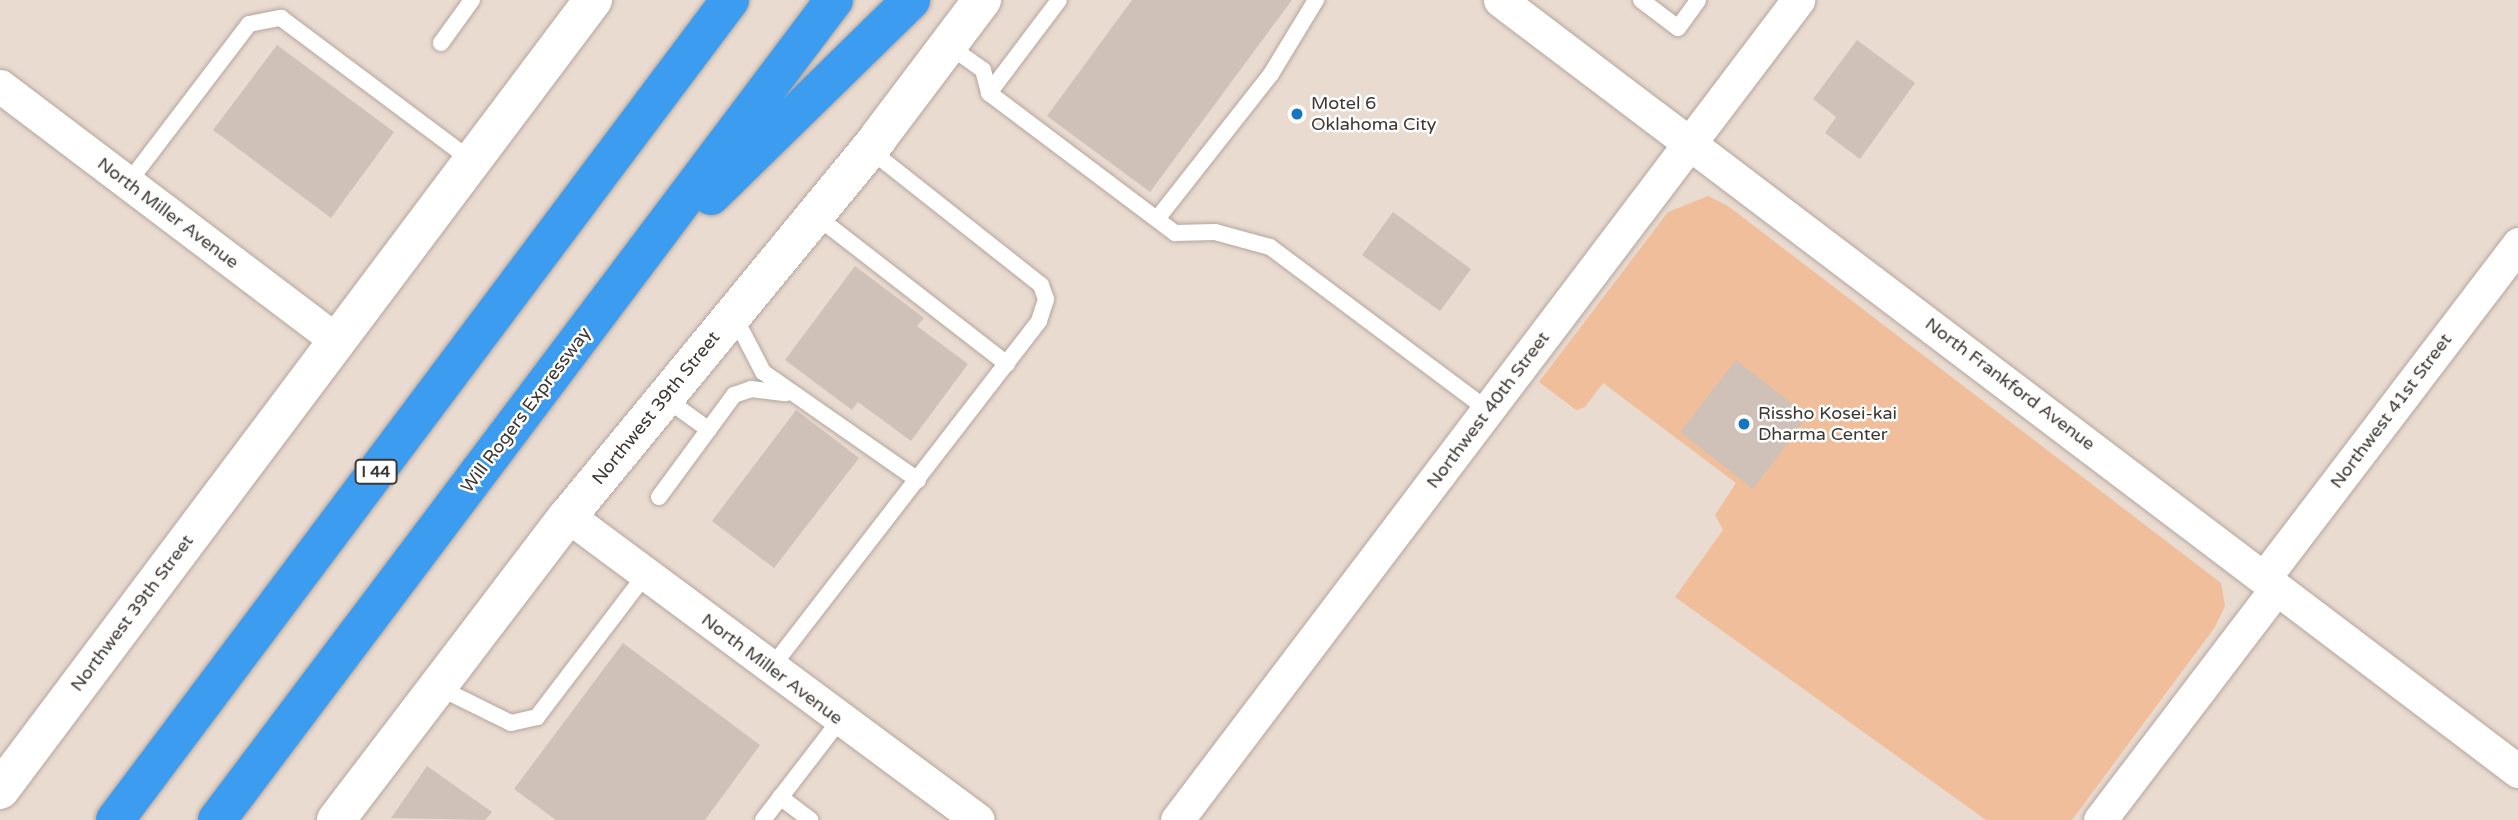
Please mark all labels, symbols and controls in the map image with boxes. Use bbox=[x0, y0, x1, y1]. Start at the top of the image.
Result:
place label: Motel 6 Oklahoma City bbox=[1311, 93, 1437, 136]
marker: Motel 6 Oklahoma City bbox=[1289, 106, 1305, 122]
street label: North Miller Avenue bbox=[93, 153, 243, 273]
street label: North Frankford Avenue bbox=[1921, 313, 2099, 455]
street label: Will Rogers Expressway bbox=[457, 323, 595, 497]
street label: Northwest 39th Street bbox=[588, 327, 724, 489]
street label: Northwest 40th Street bbox=[1422, 327, 1554, 493]
street label: Northwest 41st Street bbox=[2326, 329, 2456, 493]
place label: Rissho Kosei-kai Dharma Center bbox=[1758, 403, 1897, 446]
marker: Rissho Kosei-kai Dharma Center bbox=[1736, 416, 1752, 432]
road number: I 44 bbox=[353, 460, 399, 485]
street label: Northwest 39th Street bbox=[66, 530, 198, 696]
street label: North Miller Avenue bbox=[697, 609, 847, 729]

